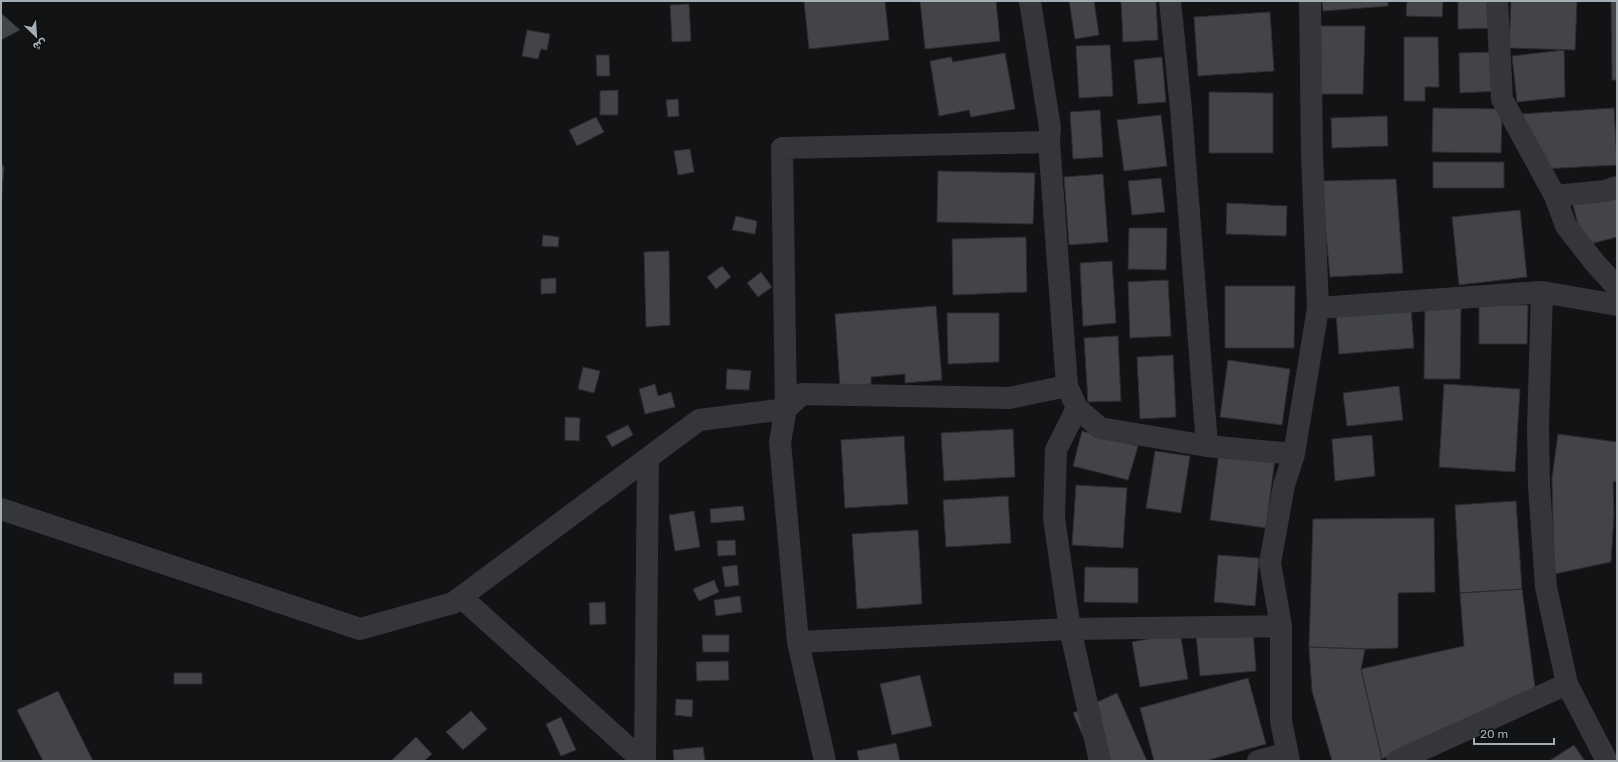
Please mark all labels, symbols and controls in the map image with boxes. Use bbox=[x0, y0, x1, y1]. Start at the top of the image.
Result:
north arrow bbox=[16, 16, 56, 56]
text: ش bbox=[31, 36, 49, 53]
scale bar bbox=[1474, 720, 1554, 746]
text: 20 m bbox=[1480, 727, 1508, 741]

